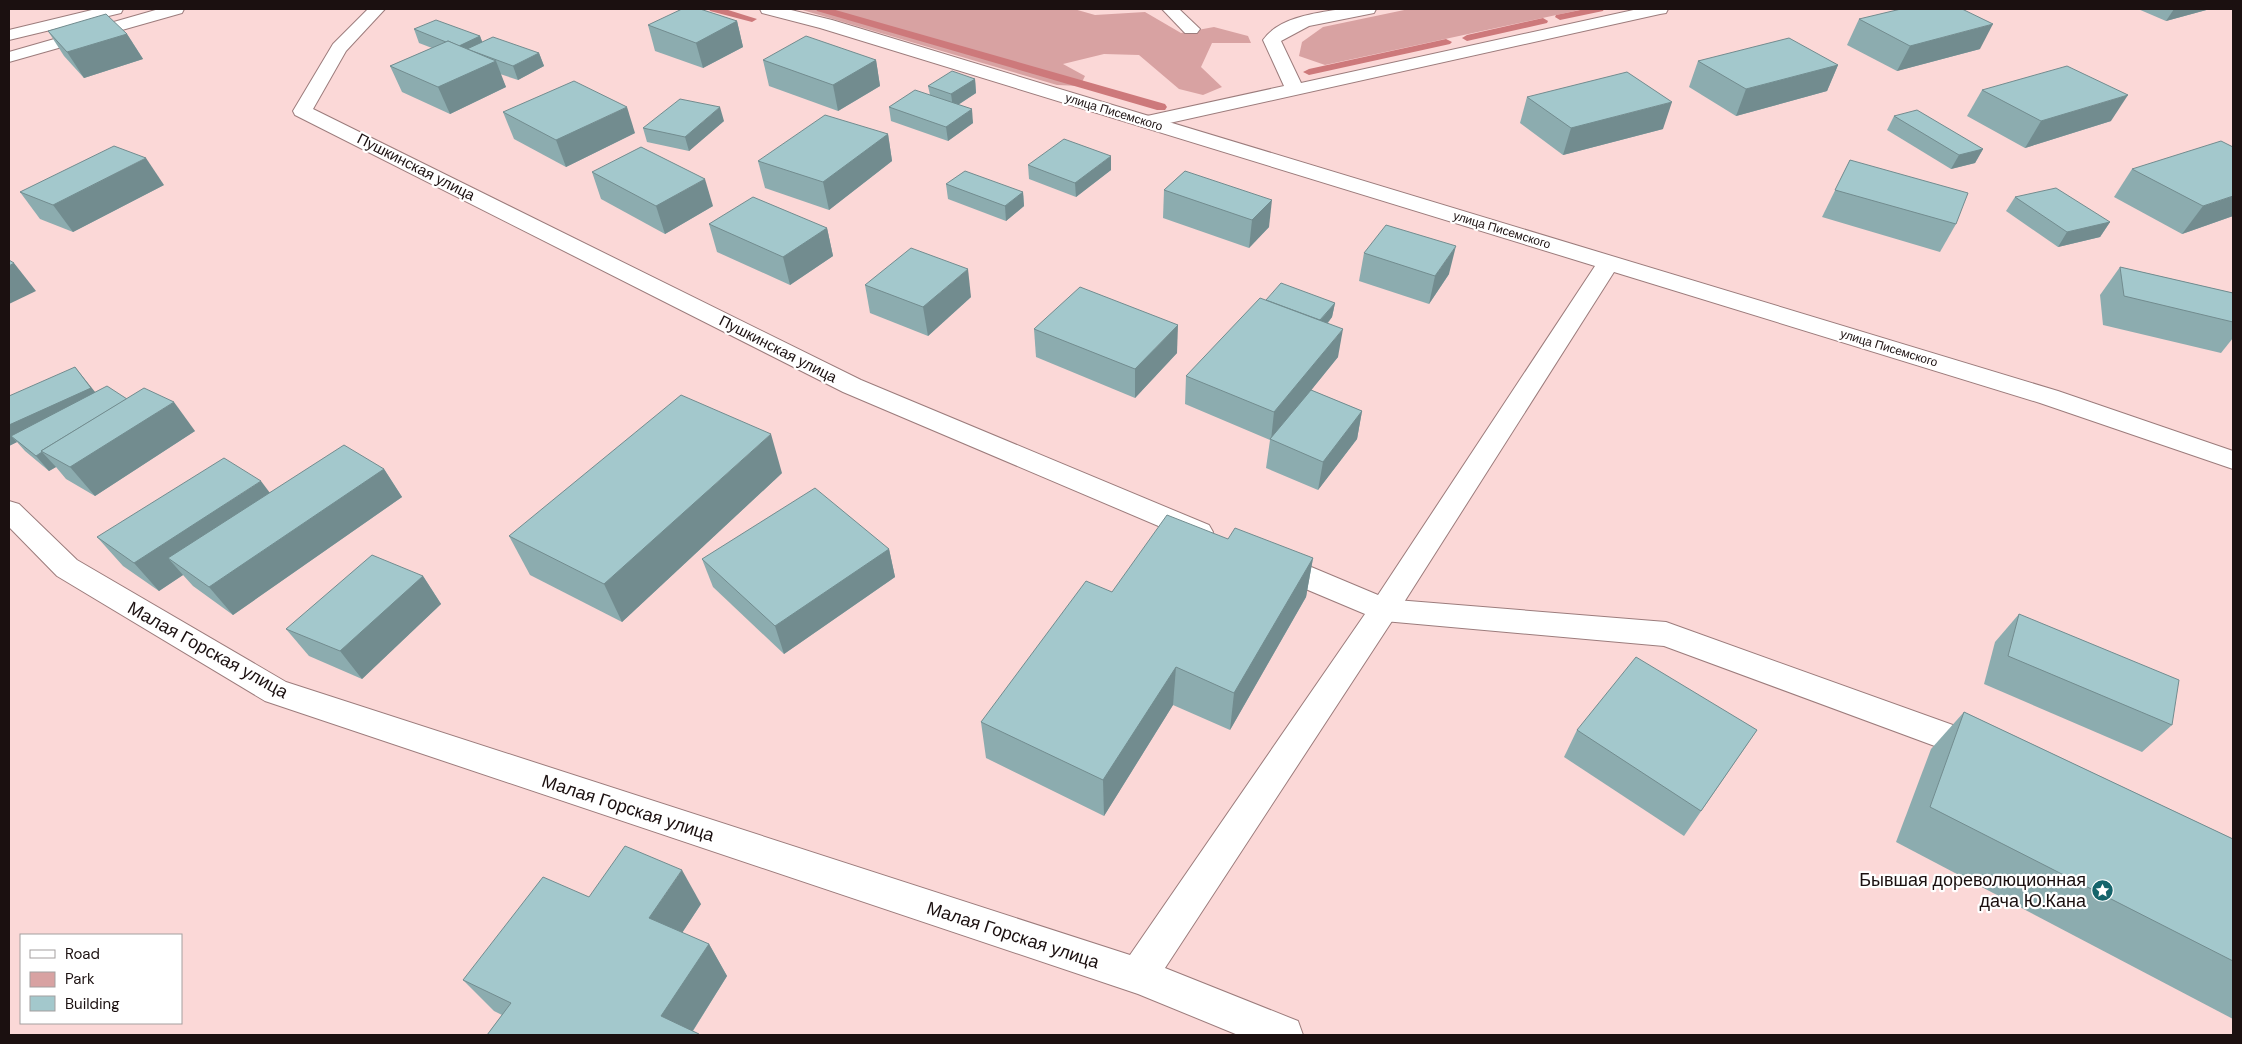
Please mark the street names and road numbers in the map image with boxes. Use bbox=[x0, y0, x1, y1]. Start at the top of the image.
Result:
street label: улица Писемского bbox=[1063, 90, 1165, 135]
street label: Пушкинская улица bbox=[354, 129, 479, 206]
street label: улица Писемского bbox=[1451, 208, 1553, 253]
street label: Пушкинская улица bbox=[716, 311, 841, 388]
street label: улица Писемского bbox=[1838, 326, 1940, 371]
street label: Малая Горская улица bbox=[123, 596, 293, 705]
street label: Малая Горская улица bbox=[539, 769, 718, 848]
street label: Малая Горская улица bbox=[924, 896, 1103, 975]

